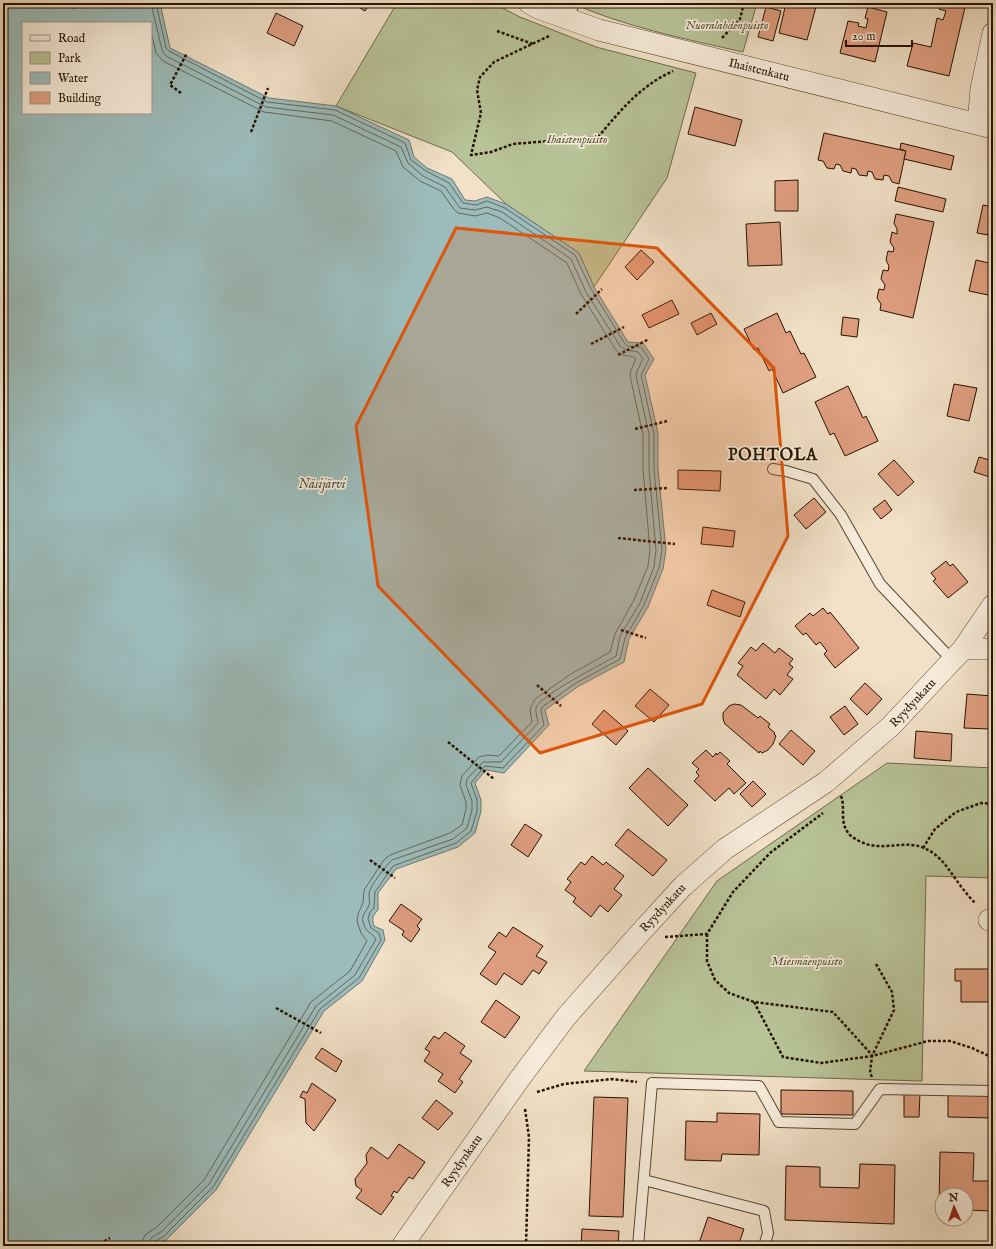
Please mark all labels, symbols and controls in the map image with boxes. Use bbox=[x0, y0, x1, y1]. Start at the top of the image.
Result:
park label: Nuoralahdenpuisto bbox=[686, 18, 768, 33]
legend bbox=[22, 22, 152, 114]
scale bar bbox=[846, 22, 912, 48]
text: 20 m bbox=[852, 29, 875, 44]
text: Road bbox=[58, 31, 86, 46]
text: Park bbox=[58, 51, 81, 66]
street label: Ihaistenkatu bbox=[727, 55, 791, 85]
text: Water bbox=[58, 71, 89, 86]
text: Building bbox=[58, 91, 102, 106]
park label: Ihaistenpuisto bbox=[546, 132, 607, 147]
district label: POHTOLA bbox=[728, 446, 818, 466]
water label: Näsijärvi bbox=[298, 476, 347, 493]
street label: Ryydynkatu bbox=[887, 676, 939, 730]
street label: Ryydynkatu bbox=[637, 881, 689, 935]
park label: Miesmäenpuisto bbox=[771, 954, 843, 969]
street label: Ryydynkatu bbox=[438, 1132, 486, 1190]
north arrow bbox=[934, 1187, 974, 1227]
text: N bbox=[947, 1191, 959, 1205]

